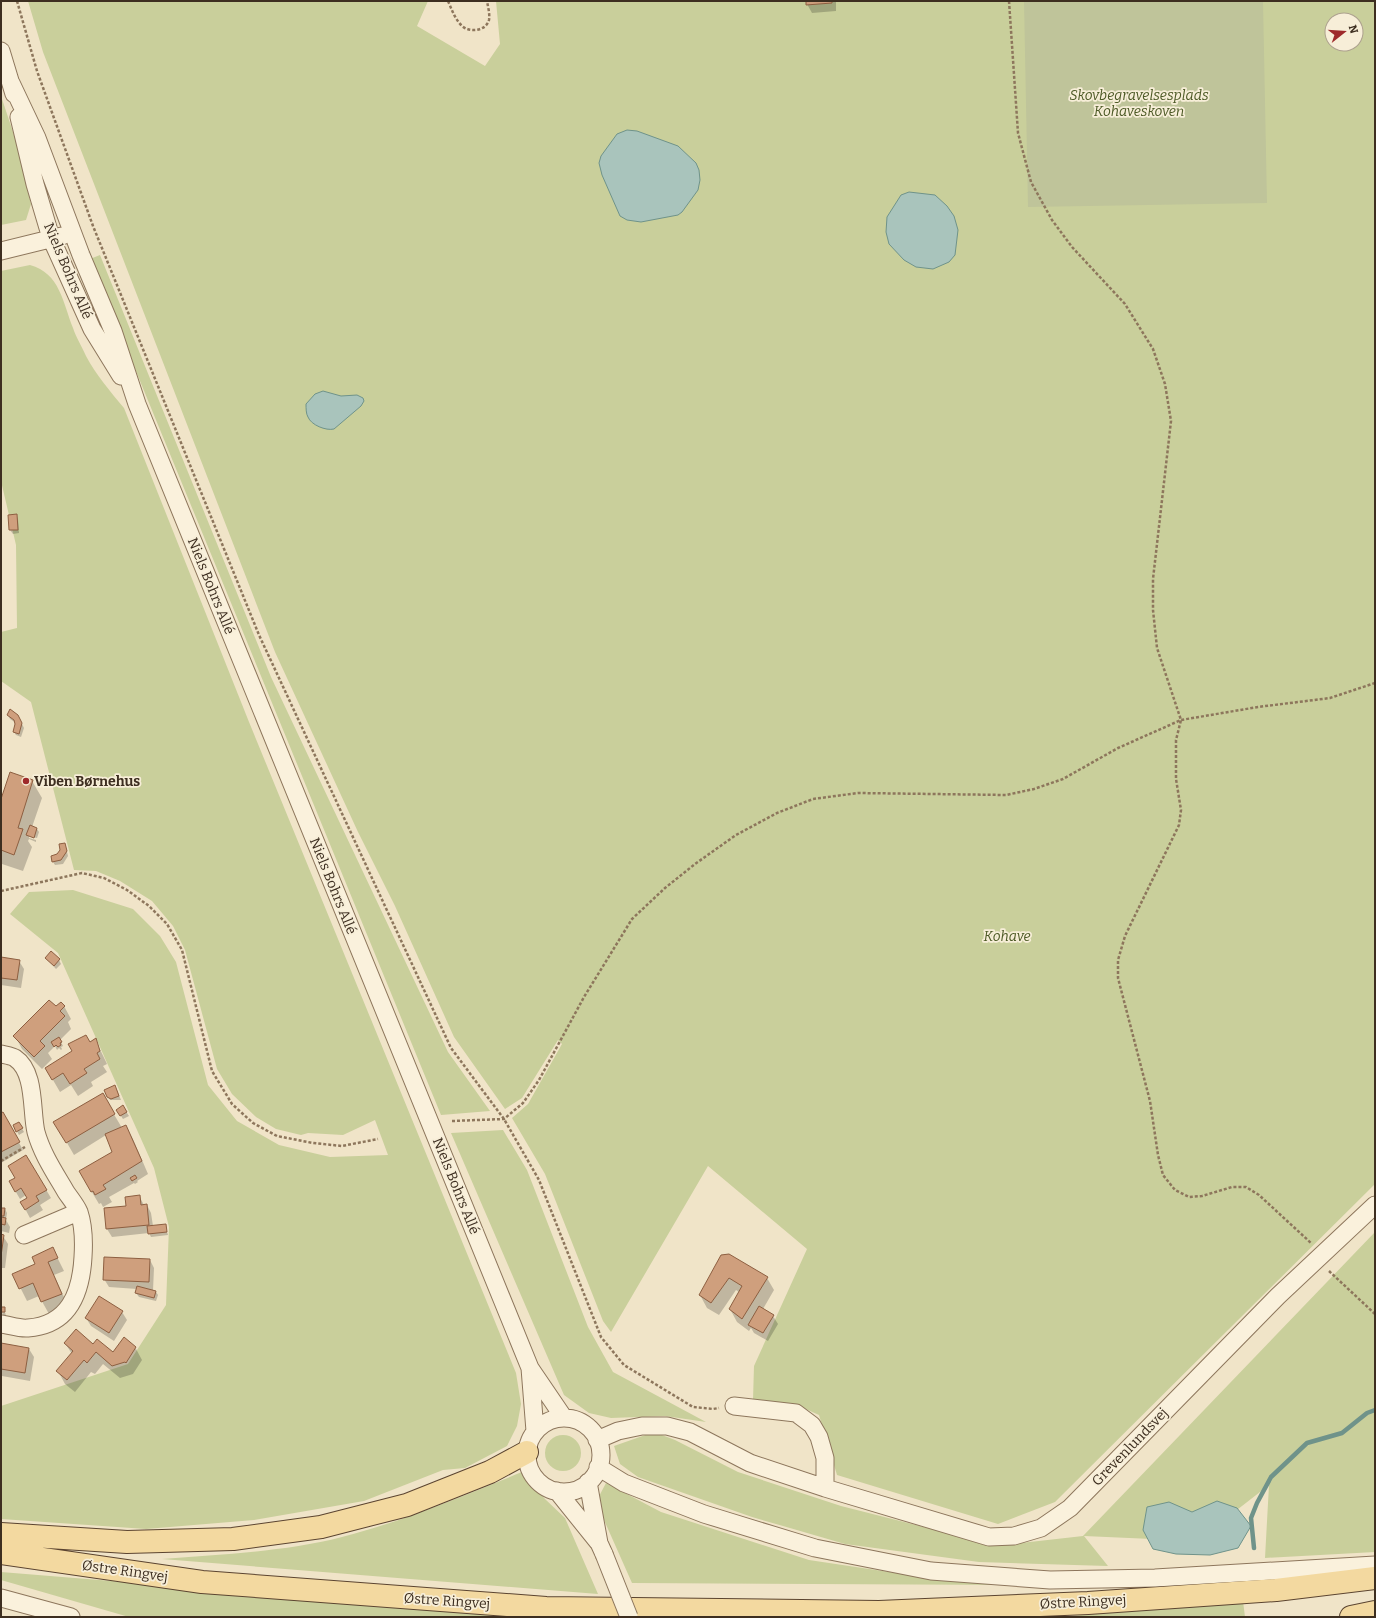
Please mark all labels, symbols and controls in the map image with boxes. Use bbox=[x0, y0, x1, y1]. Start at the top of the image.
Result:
north arrow bbox=[1324, 12, 1364, 52]
text: N bbox=[1346, 23, 1361, 36]
park label: Skovbegravelsesplads Kohaveskoven bbox=[1069, 87, 1209, 120]
street label: Niels Bohrs Allé bbox=[40, 220, 96, 322]
street label: Niels Bohrs Allé bbox=[184, 535, 238, 637]
place label: Viben Børnehus bbox=[34, 773, 140, 790]
marker: Viben Børnehus bbox=[21, 776, 31, 786]
street label: Niels Bohrs Allé bbox=[306, 835, 360, 937]
park label: Kohave bbox=[983, 928, 1031, 945]
street label: Niels Bohrs Allé bbox=[429, 1135, 483, 1237]
street label: Grevenlundsvej bbox=[1088, 1404, 1172, 1490]
street label: Østre Ringvej bbox=[81, 1557, 169, 1585]
street label: Østre Ringvej bbox=[403, 1590, 491, 1612]
street label: Østre Ringvej bbox=[1039, 1591, 1127, 1613]

